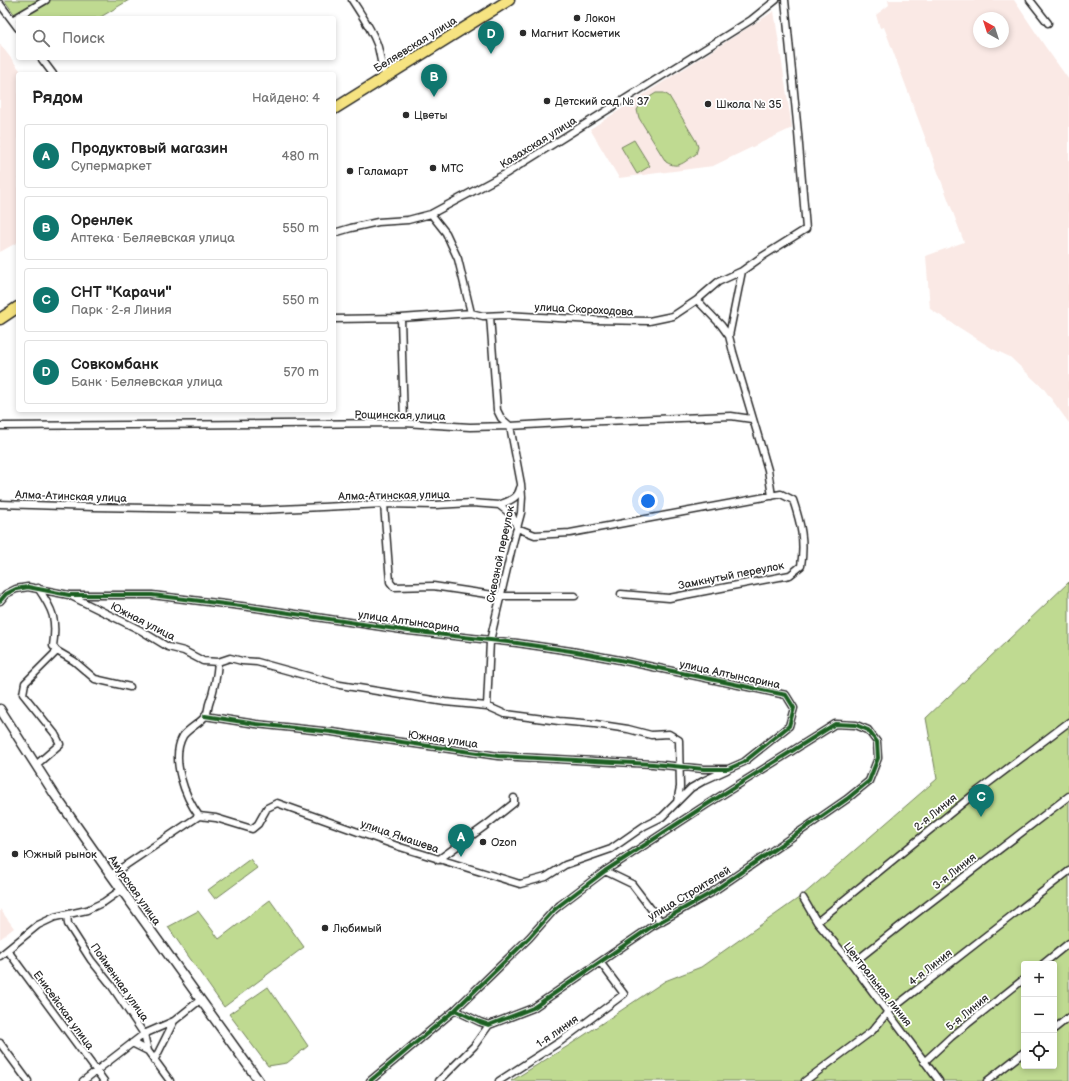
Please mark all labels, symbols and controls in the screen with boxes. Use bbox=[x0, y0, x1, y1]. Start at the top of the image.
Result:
place label: Локон bbox=[584, 12, 615, 25]
north arrow bbox=[973, 12, 1009, 48]
street label: Беляевская улица bbox=[372, 13, 459, 75]
marker: Локон bbox=[572, 13, 582, 23]
search box bbox=[16, 16, 336, 60]
pin: D bbox=[478, 21, 504, 54]
icon: search bbox=[30, 27, 52, 49]
place label: Магнит Косметик bbox=[531, 27, 620, 40]
marker: Магнит Косметик bbox=[518, 28, 528, 38]
text: Поиск bbox=[62, 29, 105, 48]
pin: B bbox=[421, 64, 447, 97]
text: Рядом bbox=[32, 88, 83, 108]
text: Найдено: 4 bbox=[252, 90, 320, 106]
place label: Детский сад № 37 bbox=[555, 95, 650, 108]
marker: Детский сад № 37 bbox=[542, 96, 552, 106]
place label: Школа № 35 bbox=[716, 98, 782, 111]
marker: Школа № 35 bbox=[703, 99, 713, 109]
place label: Цветы bbox=[414, 109, 447, 122]
marker: Цветы bbox=[401, 110, 411, 120]
street label: Казахская улица bbox=[498, 114, 579, 171]
text: Продуктовый магазин bbox=[71, 139, 228, 158]
text: A bbox=[42, 148, 50, 164]
text: 480 m bbox=[282, 148, 319, 164]
text: Супермаркет bbox=[71, 158, 152, 174]
place label: МТС bbox=[441, 162, 464, 175]
marker: МТС bbox=[428, 163, 438, 173]
place label: Галамарт bbox=[358, 165, 408, 178]
marker: Галамарт bbox=[345, 166, 355, 176]
text: Оренлек bbox=[71, 211, 133, 230]
text: B bbox=[41, 220, 51, 236]
text: 550 m bbox=[282, 220, 319, 236]
text: Аптека · Беляевская улица bbox=[71, 230, 235, 246]
text: СНТ "Карачи" bbox=[71, 283, 172, 302]
text: C bbox=[41, 292, 51, 308]
text: 550 m bbox=[282, 292, 319, 308]
street label: улица Скороходова bbox=[534, 300, 634, 319]
text: Парк · 2-я Линия bbox=[71, 302, 172, 318]
text: Совкомбанк bbox=[71, 355, 158, 374]
text: D bbox=[41, 364, 51, 380]
text: 570 m bbox=[283, 364, 319, 380]
text: Банк · Беляевская улица bbox=[71, 374, 223, 390]
street label: Рощинская улица bbox=[354, 408, 446, 423]
street label: Алма-Атинская улица bbox=[14, 488, 128, 505]
street label: Алма-Атинская улица bbox=[337, 488, 451, 503]
your location bbox=[638, 491, 658, 511]
street label: Сквозной переулок bbox=[484, 504, 517, 604]
street label: Замкнутый переулок bbox=[677, 559, 785, 592]
street label: Южная улица bbox=[108, 600, 178, 644]
street label: улица Алтынсарина bbox=[357, 608, 461, 635]
street label: улица Алтынсарина bbox=[678, 657, 782, 692]
street label: Южная улица bbox=[407, 728, 479, 751]
pin: C bbox=[968, 784, 994, 817]
street label: 2-я Линия bbox=[911, 791, 959, 834]
street label: улица Ямашева bbox=[359, 817, 441, 856]
pin: A bbox=[448, 824, 474, 857]
place label: Ozon bbox=[491, 836, 517, 849]
marker: Ozon bbox=[478, 837, 488, 847]
place label: Южный рынок bbox=[23, 848, 97, 861]
marker: Южный рынок bbox=[10, 849, 20, 859]
street label: 3-я Линия bbox=[930, 850, 979, 892]
street label: Амурская улица bbox=[105, 852, 164, 928]
street label: улица Строителей bbox=[646, 864, 733, 923]
place label: Любимый bbox=[332, 922, 382, 935]
marker: Любимый bbox=[320, 923, 330, 933]
street label: Центральная линия bbox=[841, 940, 914, 1029]
street label: Пойменная улица bbox=[88, 941, 152, 1024]
street label: 4-я Линия bbox=[906, 946, 955, 988]
map controls bbox=[1021, 961, 1057, 1069]
button: + bbox=[1021, 961, 1057, 997]
street label: Енисейская улица bbox=[31, 968, 97, 1053]
street label: 5-я Линия bbox=[943, 991, 991, 1033]
button: − bbox=[1021, 997, 1057, 1033]
street label: 1-я линия bbox=[534, 1012, 581, 1051]
button: locate bbox=[1021, 1033, 1057, 1069]

